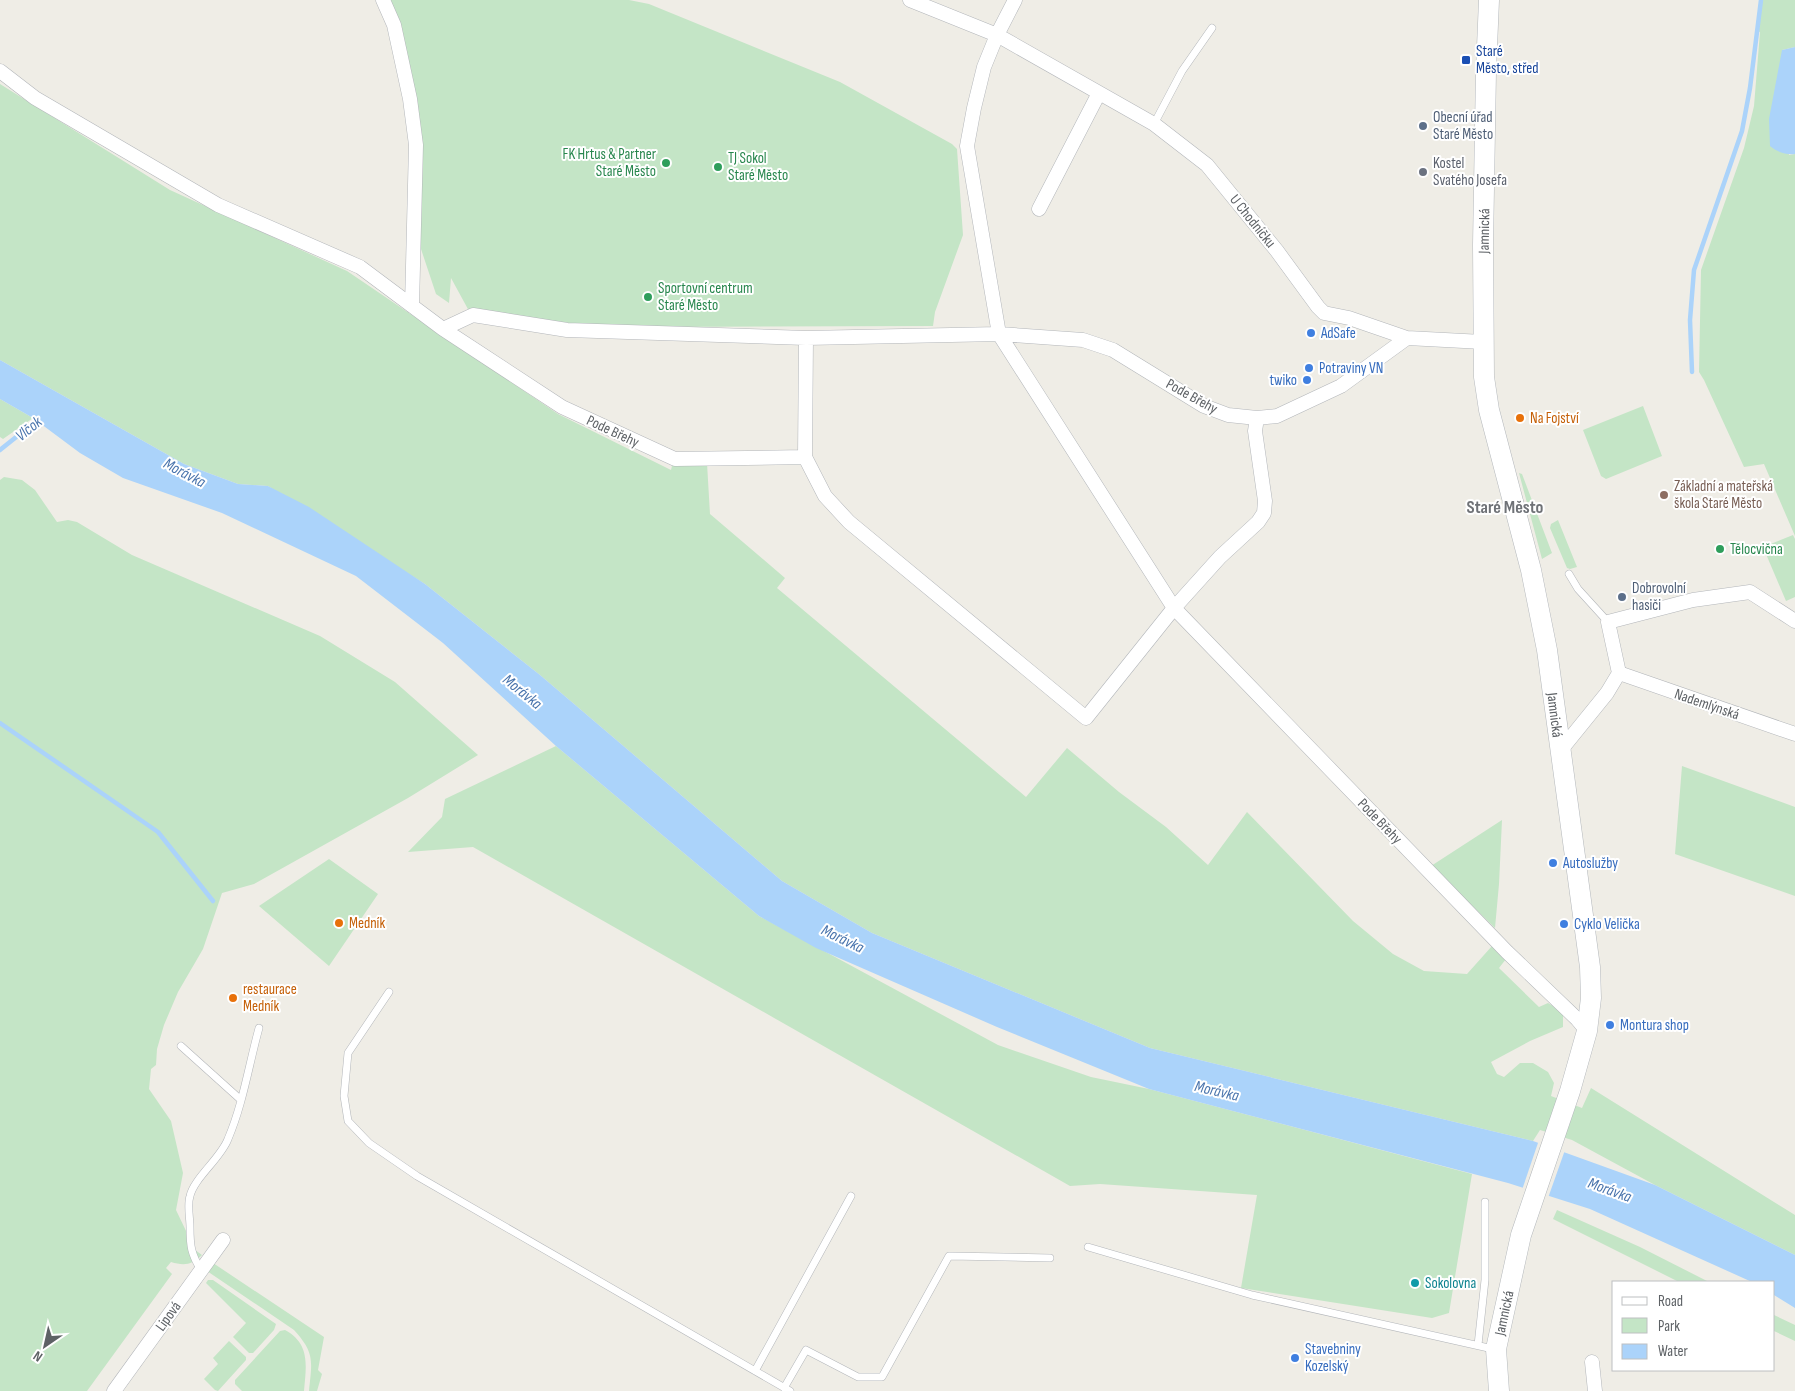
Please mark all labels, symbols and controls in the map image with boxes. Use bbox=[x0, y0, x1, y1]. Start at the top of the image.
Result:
place label: Staré Město, střed bbox=[1476, 42, 1539, 78]
marker: Staré Město, střed bbox=[1460, 54, 1472, 66]
place label: Obecní úřad Staré Město bbox=[1433, 108, 1493, 144]
marker: Obecní úřad Staré Město bbox=[1417, 120, 1429, 132]
place label: FK Hrtus & Partner Staré Město bbox=[562, 145, 657, 181]
place label: TJ Sokol Staré Město bbox=[728, 149, 788, 185]
place label: Kostel Svatého Josefa bbox=[1433, 154, 1507, 190]
marker: FK Hrtus & Partner Staré Město bbox=[660, 157, 672, 169]
marker: TJ Sokol Staré Město bbox=[712, 161, 724, 173]
marker: Kostel Svatého Josefa bbox=[1417, 166, 1429, 178]
street label: U Chodníčku bbox=[1225, 191, 1280, 252]
street label: Jamnická bbox=[1475, 208, 1494, 255]
place label: Sportovní centrum Staré Město bbox=[658, 279, 753, 315]
marker: Sportovní centrum Staré Město bbox=[642, 291, 654, 303]
place label: AdSafe bbox=[1320, 324, 1356, 343]
marker: AdSafe bbox=[1305, 327, 1317, 339]
place label: Potraviny VN bbox=[1319, 359, 1383, 378]
marker: Potraviny VN bbox=[1303, 362, 1315, 374]
place label: twiko bbox=[1269, 371, 1297, 390]
marker: twiko bbox=[1301, 374, 1313, 386]
street label: Pode Břehy bbox=[1163, 375, 1221, 418]
place label: Na Fojství bbox=[1530, 409, 1579, 428]
street label: Pode Břehy bbox=[583, 411, 642, 452]
water label: Vlčok bbox=[12, 412, 47, 446]
marker: Na Fojství bbox=[1514, 412, 1526, 424]
water label: Morávka bbox=[160, 454, 209, 492]
place label: Základní a mateřská škola Staré Město bbox=[1674, 477, 1773, 513]
marker: Základní a mateřská škola Staré Město bbox=[1658, 489, 1670, 501]
district label: Staré Město bbox=[1467, 497, 1544, 518]
place label: Tělocvična bbox=[1730, 540, 1783, 559]
marker: Tělocvična bbox=[1714, 543, 1726, 555]
place label: Dobrovolní hasiči bbox=[1632, 579, 1686, 615]
marker: Dobrovolní hasiči bbox=[1616, 591, 1628, 603]
water label: Morávka bbox=[499, 671, 546, 714]
street label: Nademlýnská bbox=[1672, 685, 1742, 724]
street label: Jamnická bbox=[1542, 690, 1567, 739]
street label: Pode Břehy bbox=[1353, 795, 1406, 848]
place label: Autoslužby bbox=[1562, 854, 1618, 873]
marker: Autoslužby bbox=[1547, 857, 1559, 869]
place label: Medník bbox=[349, 914, 385, 933]
place label: Cyklo Velička bbox=[1574, 915, 1640, 934]
marker: Medník bbox=[333, 917, 345, 929]
marker: Cyklo Velička bbox=[1558, 918, 1570, 930]
water label: Morávka bbox=[818, 921, 867, 958]
place label: restaurace Medník bbox=[243, 980, 297, 1016]
marker: restaurace Medník bbox=[227, 992, 239, 1004]
place label: Montura shop bbox=[1620, 1016, 1689, 1035]
marker: Montura shop bbox=[1604, 1019, 1616, 1031]
water label: Morávka bbox=[1193, 1077, 1241, 1106]
water label: Morávka bbox=[1585, 1174, 1634, 1207]
place label: Sokolovna bbox=[1425, 1274, 1476, 1293]
marker: Sokolovna bbox=[1409, 1277, 1421, 1289]
legend bbox=[1612, 1281, 1775, 1371]
street label: Jamnická bbox=[1490, 1289, 1519, 1338]
text: Road bbox=[1658, 1292, 1683, 1311]
street label: Lipová bbox=[151, 1298, 186, 1335]
text: Park bbox=[1658, 1317, 1680, 1336]
north arrow bbox=[20, 1321, 70, 1371]
place label: Stavebniny Kozelský bbox=[1305, 1340, 1361, 1376]
text: Water bbox=[1658, 1342, 1689, 1361]
text: N bbox=[30, 1347, 46, 1366]
marker: Stavebniny Kozelský bbox=[1289, 1352, 1301, 1364]

